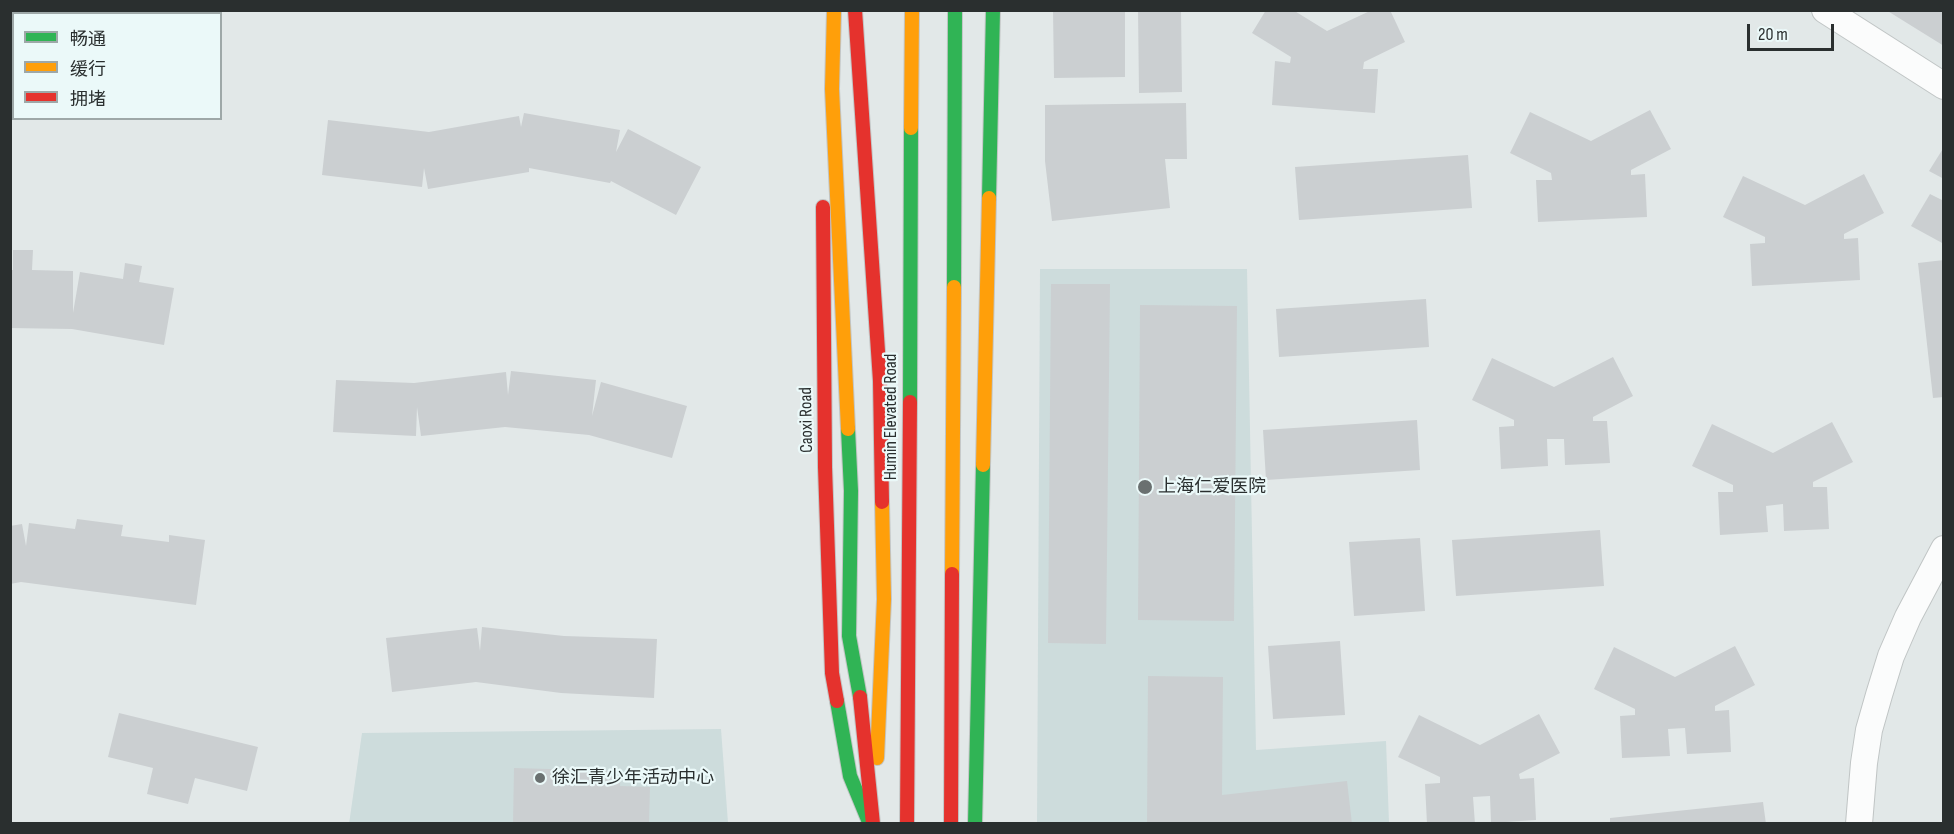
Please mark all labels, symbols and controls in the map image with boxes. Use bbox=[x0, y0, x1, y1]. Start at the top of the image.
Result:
legend bbox=[12, 12, 222, 120]
scale bar bbox=[1750, 12, 1837, 50]
text: 20 m bbox=[1758, 24, 1788, 45]
text: 畅通 bbox=[70, 29, 106, 50]
text: 缓行 bbox=[70, 59, 106, 80]
text: 拥堵 bbox=[70, 89, 106, 110]
street label: Humin Elevated Road bbox=[880, 354, 902, 480]
street label: Caoxi Road bbox=[796, 387, 818, 453]
place label: 上海仁爱医院 bbox=[1158, 476, 1266, 498]
marker: 上海仁爱医院 bbox=[1136, 478, 1154, 496]
place label: 徐汇青少年活动中心 bbox=[552, 767, 714, 789]
marker: 徐汇青少年活动中心 bbox=[533, 771, 547, 785]

